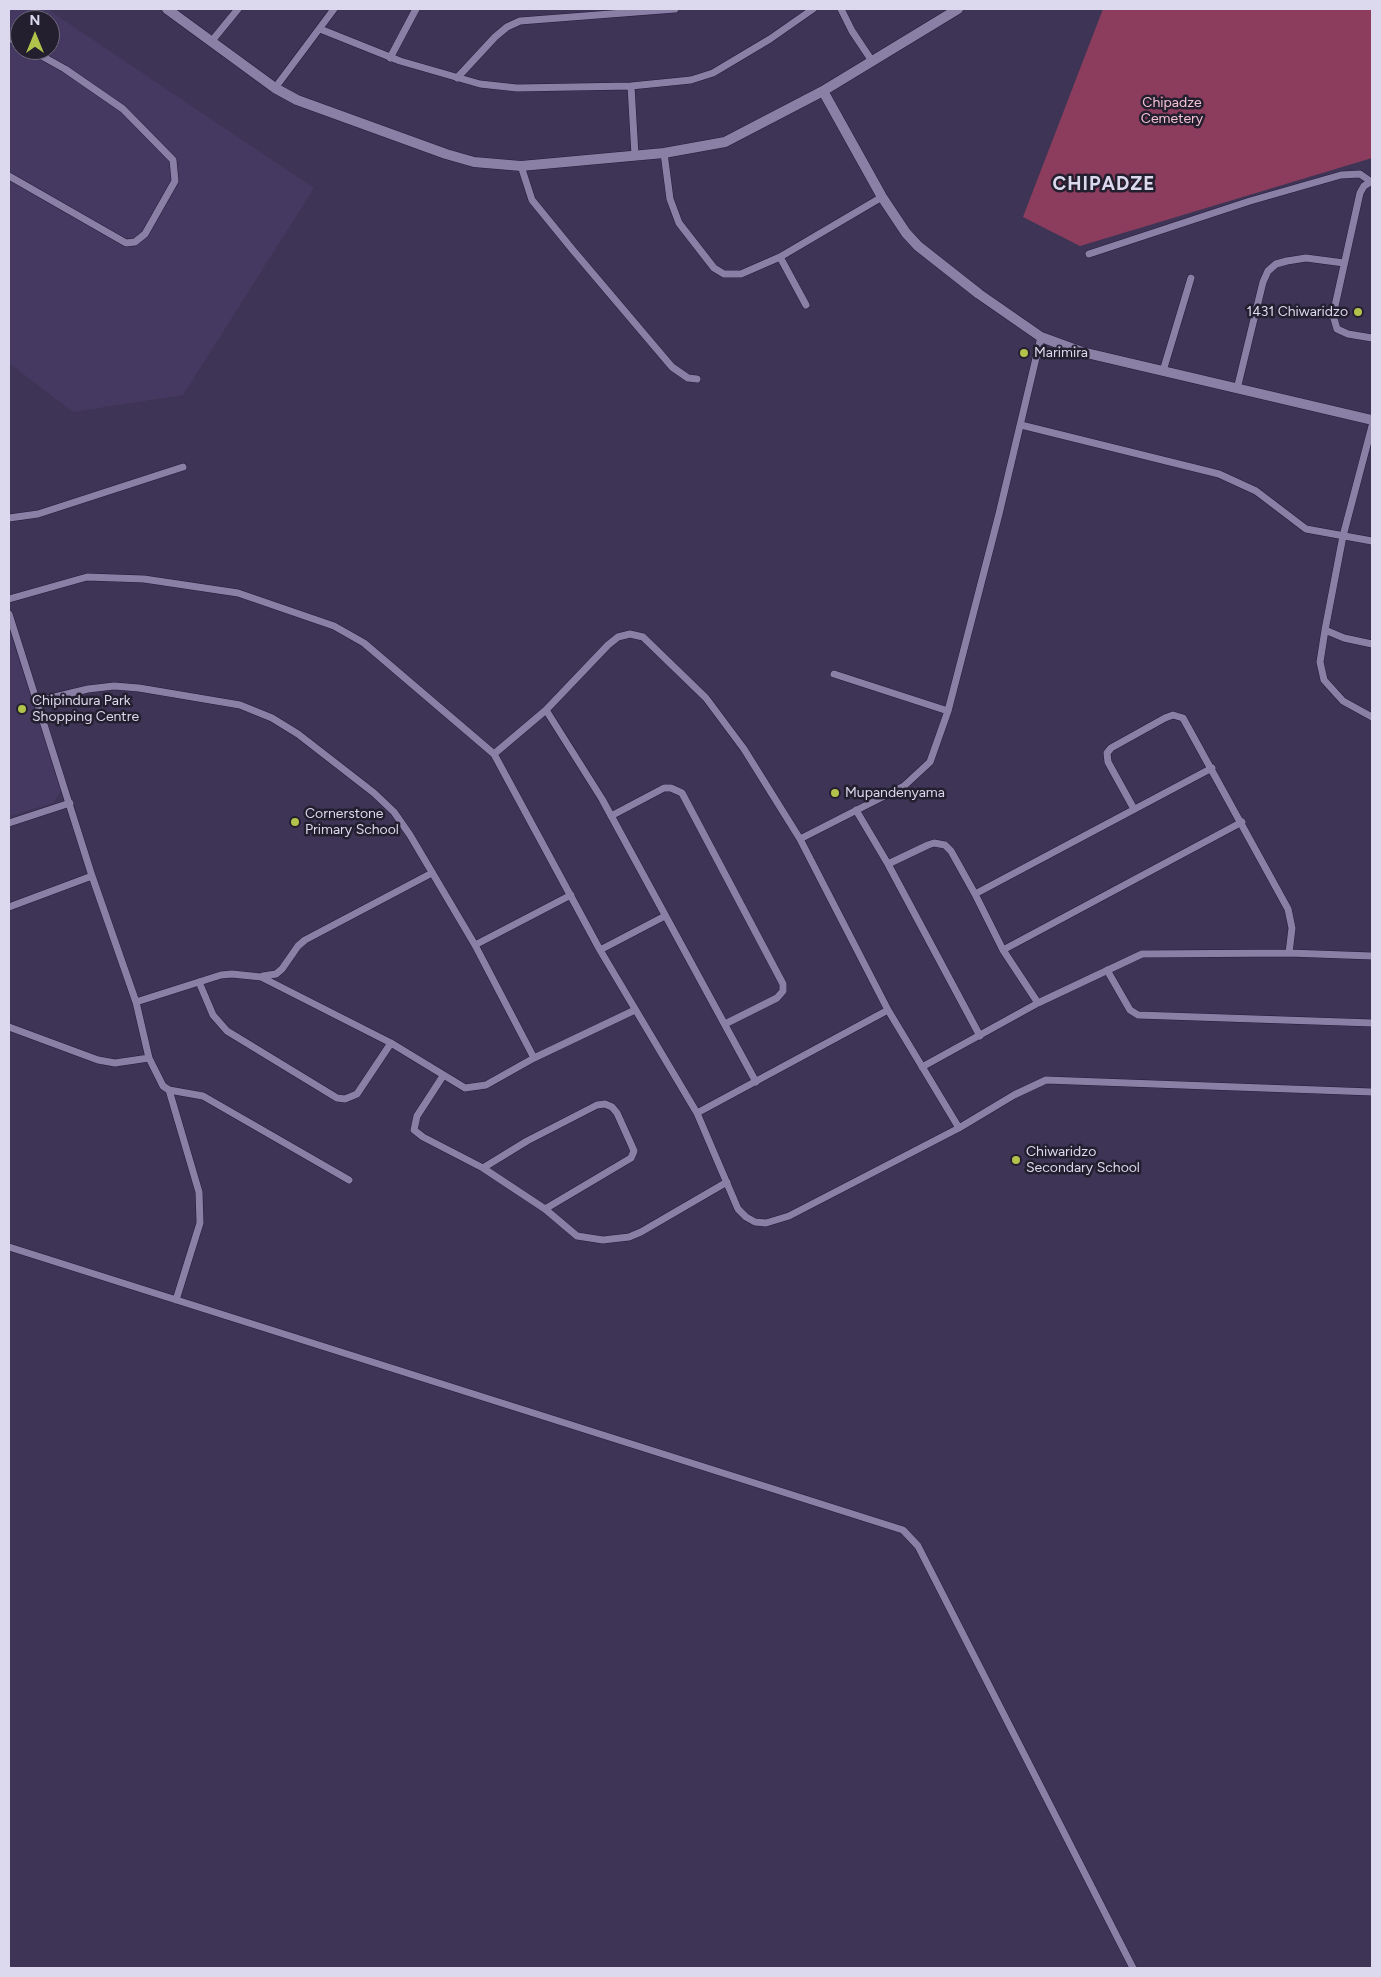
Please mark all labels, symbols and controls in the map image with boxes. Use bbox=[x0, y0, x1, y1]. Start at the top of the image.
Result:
north arrow bbox=[10, 10, 60, 60]
text: N bbox=[30, 12, 40, 29]
park label: Chipadze Cemetery bbox=[1141, 95, 1203, 128]
district label: CHIPADZE bbox=[1051, 173, 1157, 195]
place label: 1431 Chiwaridzo bbox=[1246, 304, 1348, 320]
marker: 1431 Chiwaridzo bbox=[1352, 306, 1364, 318]
place label: Marimira bbox=[1034, 345, 1088, 361]
marker: Marimira bbox=[1018, 347, 1030, 359]
place label: Chipindura Park Shopping Centre bbox=[32, 693, 139, 726]
marker: Chipindura Park Shopping Centre bbox=[16, 703, 28, 715]
place label: Mupandenyama bbox=[845, 785, 945, 801]
marker: Mupandenyama bbox=[829, 787, 841, 799]
place label: Cornerstone Primary School bbox=[305, 806, 399, 839]
marker: Cornerstone Primary School bbox=[289, 816, 301, 828]
place label: Chiwaridzo Secondary School bbox=[1026, 1144, 1140, 1176]
marker: Chiwaridzo Secondary School bbox=[1010, 1154, 1022, 1166]

